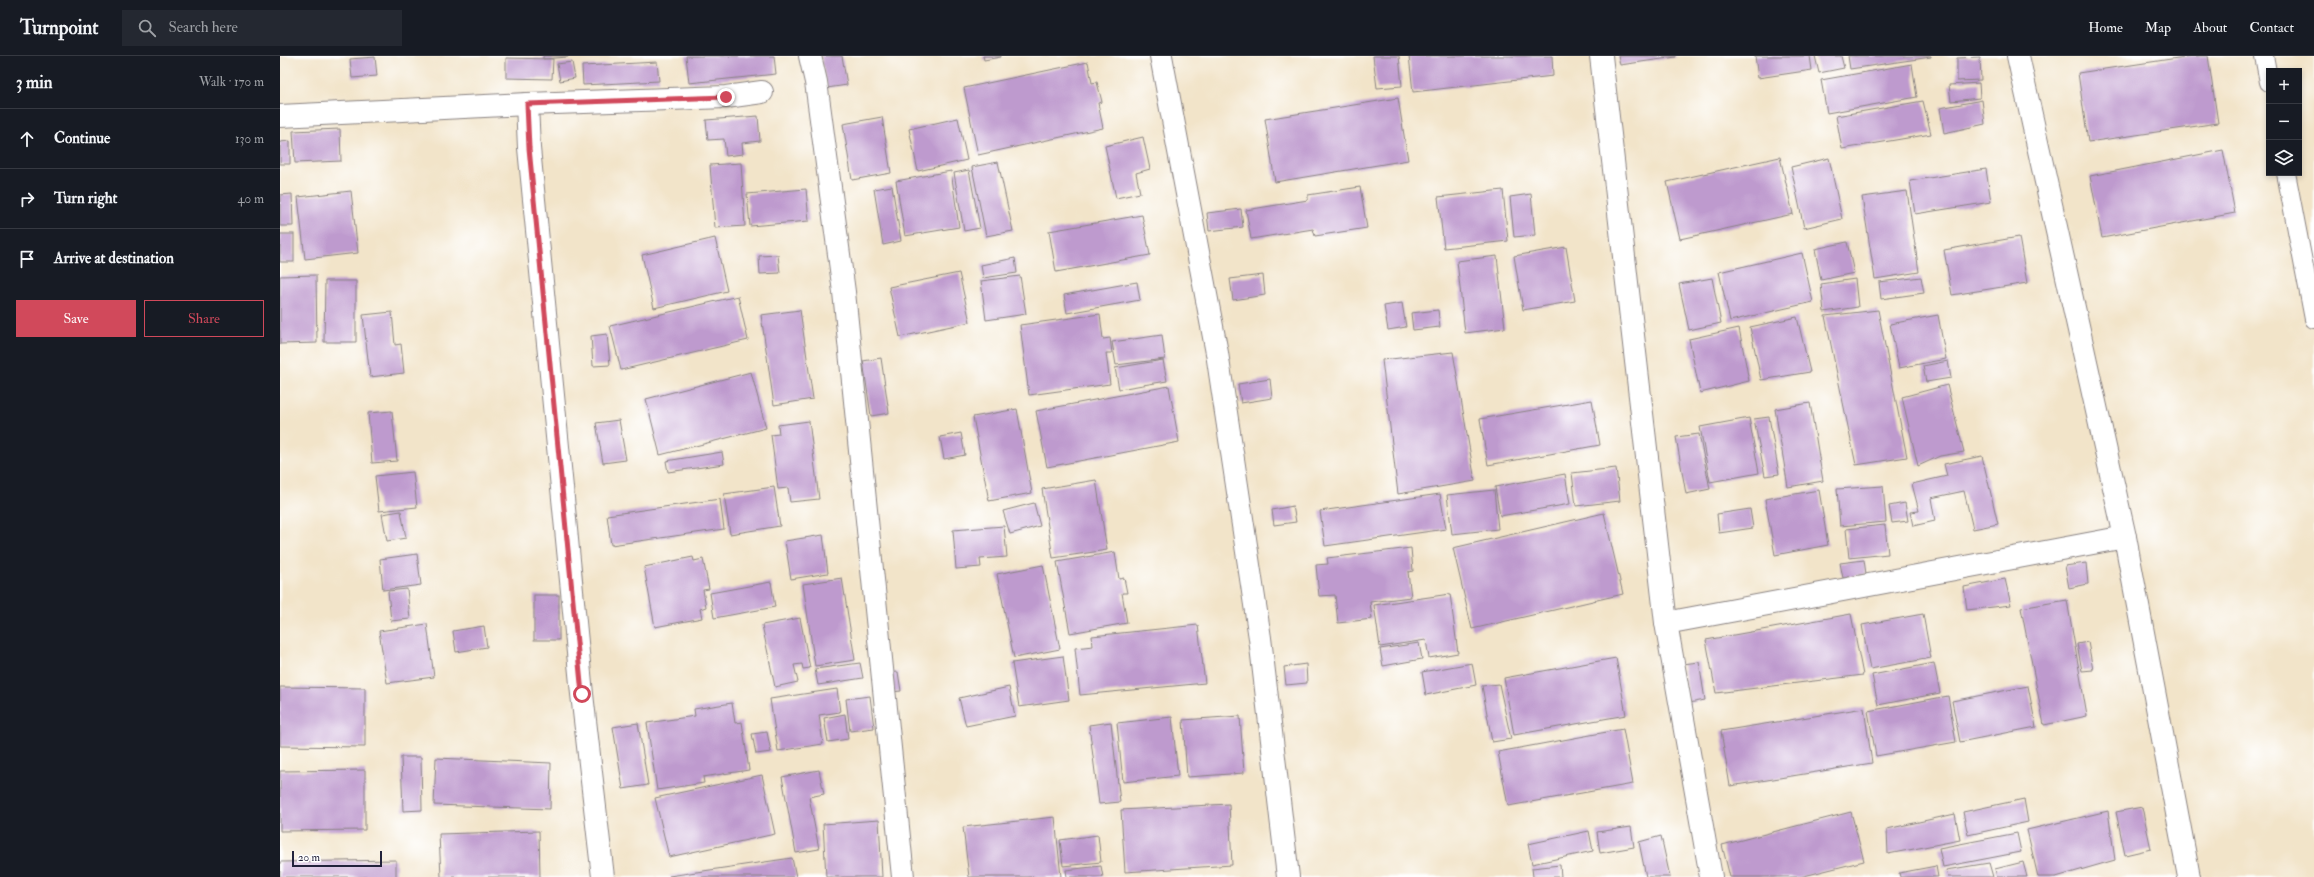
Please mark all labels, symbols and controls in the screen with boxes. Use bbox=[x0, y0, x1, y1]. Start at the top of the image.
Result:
search box bbox=[122, 10, 402, 46]
text: Turnpoint bbox=[20, 16, 98, 40]
icon: search bbox=[136, 17, 158, 39]
text: Search here bbox=[168, 18, 238, 37]
text: Home bbox=[2088, 19, 2123, 36]
text: Map bbox=[2145, 19, 2171, 36]
text: About bbox=[2193, 19, 2227, 36]
text: Contact bbox=[2249, 19, 2294, 36]
map controls bbox=[2266, 68, 2302, 176]
button: + bbox=[2266, 68, 2302, 104]
text: 3 min bbox=[16, 72, 53, 93]
text: Walk · 170 m bbox=[199, 74, 264, 90]
route end bbox=[717, 88, 735, 106]
button: − bbox=[2266, 104, 2302, 140]
icon: ahead bbox=[16, 128, 38, 150]
text: Continue bbox=[54, 129, 110, 148]
text: 130 m bbox=[235, 131, 264, 147]
button: layers bbox=[2266, 140, 2302, 176]
icon: right bbox=[16, 188, 38, 210]
text: Turn right bbox=[54, 189, 117, 208]
text: 40 m bbox=[238, 191, 264, 207]
icon: arrive bbox=[16, 248, 38, 270]
text: Arrive at destination bbox=[54, 249, 174, 268]
button: Save bbox=[16, 300, 136, 337]
button: Share bbox=[144, 300, 264, 337]
route start bbox=[573, 685, 591, 703]
scale bar bbox=[292, 849, 382, 868]
text: 20 m bbox=[298, 851, 320, 864]

